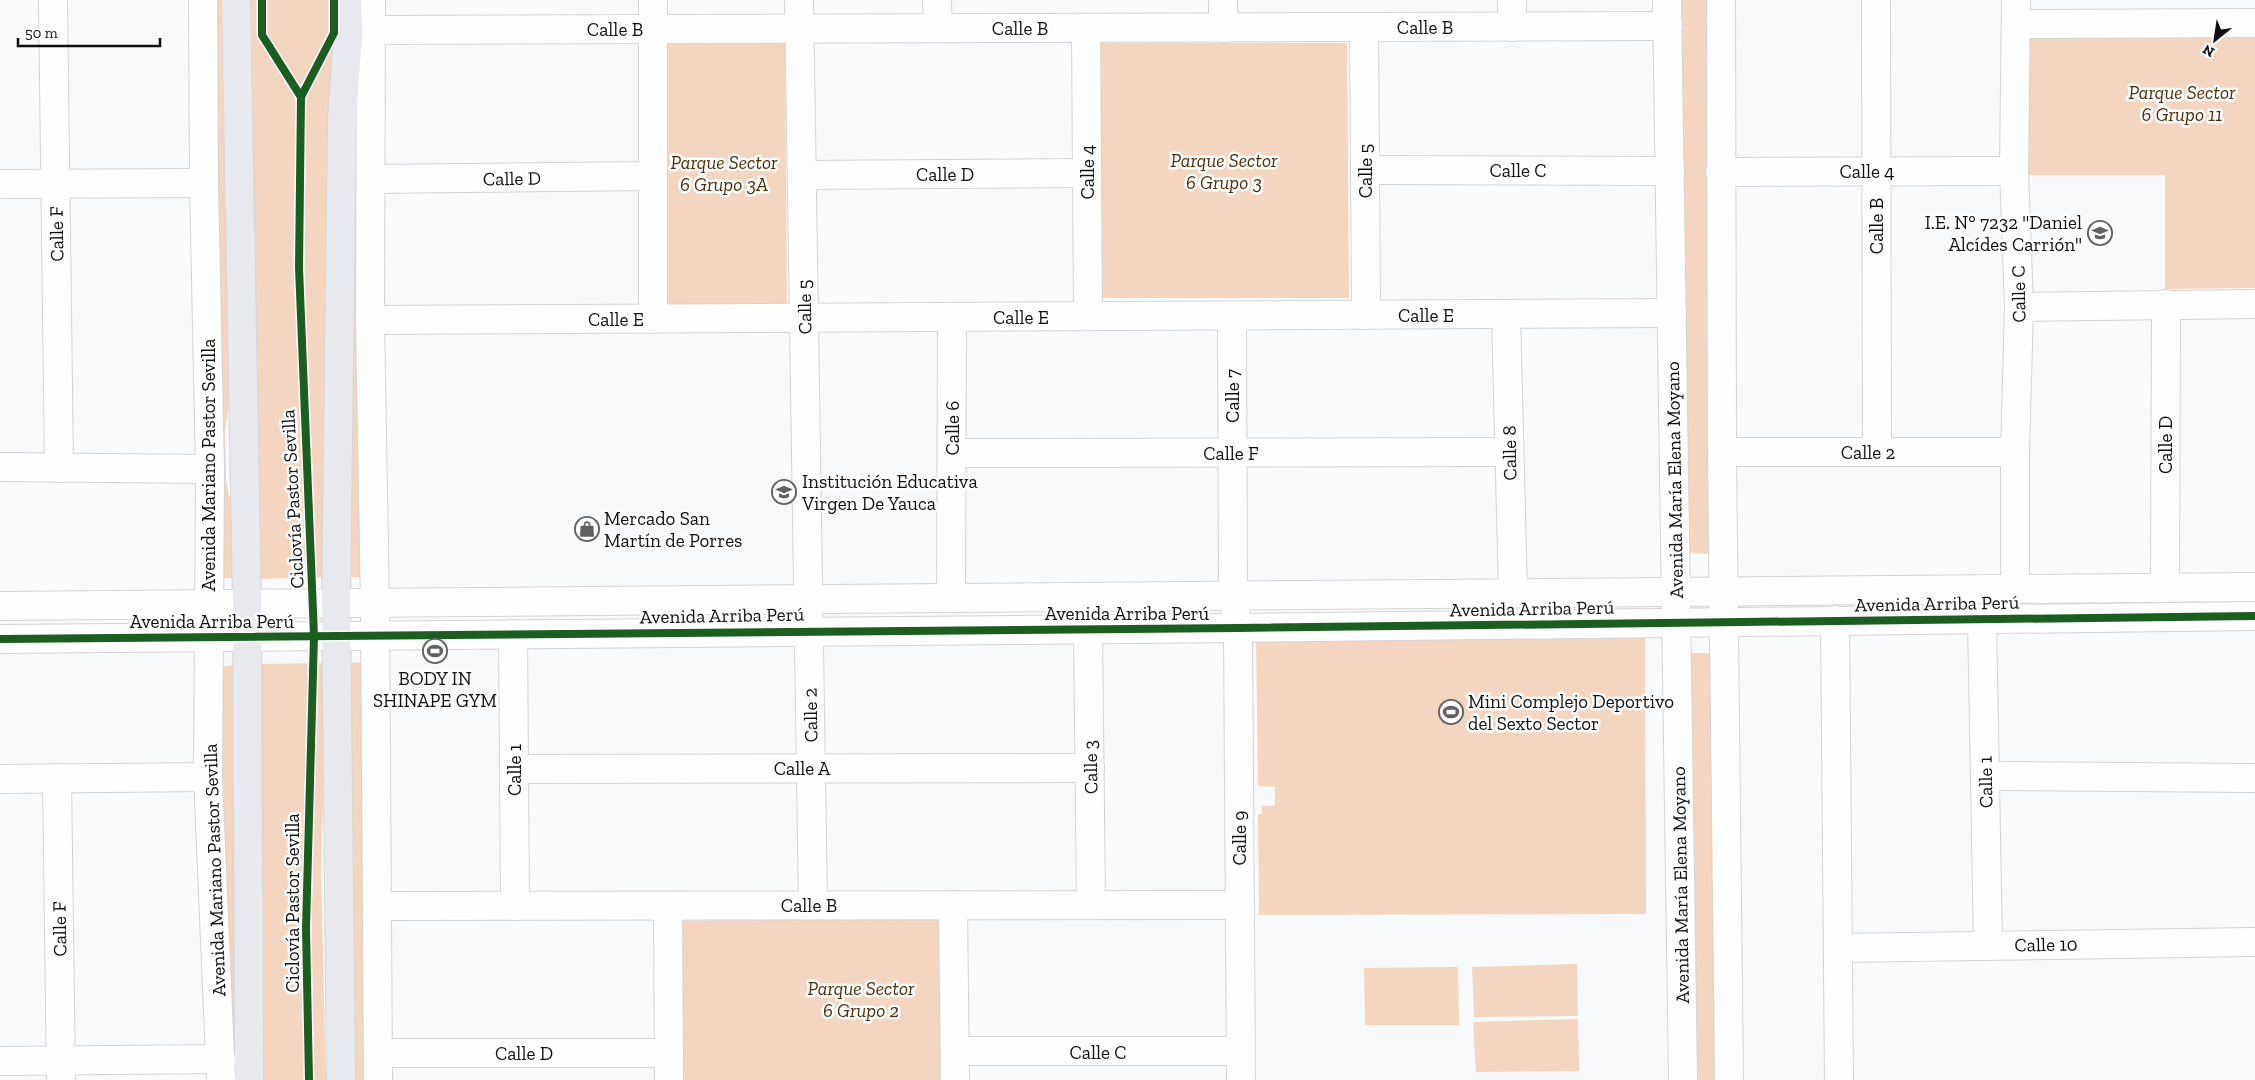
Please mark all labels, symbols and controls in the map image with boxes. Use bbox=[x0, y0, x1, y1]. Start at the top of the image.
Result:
scale bar bbox=[18, 15, 160, 47]
north arrow bbox=[2190, 15, 2240, 65]
street label: Calle B bbox=[1397, 16, 1453, 39]
street label: Calle B bbox=[992, 17, 1048, 40]
street label: Calle B bbox=[587, 18, 643, 41]
text: 50 m bbox=[25, 24, 58, 42]
text: N bbox=[2200, 41, 2218, 61]
park label: Parque Sector 6 Grupo 11 bbox=[2128, 81, 2236, 126]
street label: Calle 4 bbox=[1076, 144, 1099, 200]
street label: Calle 5 bbox=[1354, 144, 1377, 198]
park label: Parque Sector 6 Grupo 3 bbox=[1170, 149, 1278, 194]
park label: Parque Sector 6 Grupo 3A bbox=[670, 151, 778, 196]
street label: Calle C bbox=[1489, 159, 1547, 182]
street label: Calle 4 bbox=[1839, 160, 1895, 183]
street label: Calle D bbox=[916, 163, 974, 186]
street label: Calle D bbox=[483, 166, 541, 191]
street label: Calle B bbox=[1865, 198, 1888, 254]
street label: Calle F bbox=[45, 206, 68, 262]
place label: I.E. N° 7232 "Daniel Alcídes Carrión" bbox=[1925, 211, 2082, 256]
school or university icon: I.E. N° 7232 "Daniel Alcídes Carrión" bbox=[2087, 220, 2113, 246]
street label: Calle C bbox=[2007, 265, 2030, 323]
street label: Calle 5 bbox=[793, 280, 816, 334]
street label: Calle E bbox=[1398, 304, 1454, 327]
street label: Calle E bbox=[993, 306, 1049, 329]
street label: Calle E bbox=[588, 308, 644, 331]
street label: Avenida Mariano Pastor Sevilla bbox=[197, 338, 220, 592]
street label: Avenida María Elena Moyano bbox=[1661, 361, 1688, 599]
street label: Calle 7 bbox=[1221, 369, 1244, 423]
street label: Calle 6 bbox=[941, 401, 964, 455]
street label: Ciclovía Pastor Sevilla bbox=[276, 409, 309, 589]
street label: Calle D bbox=[2154, 416, 2177, 474]
street label: Calle 8 bbox=[1498, 425, 1521, 481]
street label: Calle 2 bbox=[1841, 441, 1895, 464]
street label: Calle F bbox=[1203, 442, 1259, 465]
place label: Institución Educativa Virgen De Yauca bbox=[801, 470, 978, 515]
school or university icon: Institución Educativa Virgen De Yauca bbox=[771, 479, 797, 505]
place label: Mercado San Martín de Porres bbox=[604, 507, 742, 552]
shop icon: Mercado San Martín de Porres bbox=[574, 516, 600, 542]
street label: Avenida Arriba Perú bbox=[1855, 591, 2020, 616]
street label: Avenida Arriba Perú bbox=[1450, 596, 1615, 621]
street label: Avenida Arriba Perú bbox=[1045, 602, 1210, 625]
street label: Avenida Arriba Perú bbox=[640, 603, 805, 628]
street label: Avenida Arriba Perú bbox=[130, 610, 295, 633]
sports icon: BODY IN SHINAPE GYM bbox=[422, 638, 448, 664]
place label: BODY IN SHINAPE GYM bbox=[373, 667, 497, 712]
street label: Calle 2 bbox=[799, 687, 822, 742]
place label: Mini Complejo Deportivo del Sexto Sector bbox=[1468, 690, 1674, 735]
sports icon: Mini Complejo Deportivo del Sexto Sector bbox=[1438, 699, 1464, 725]
street label: Calle 3 bbox=[1079, 740, 1102, 794]
street label: Avenida Mariano Pastor Sevilla bbox=[199, 743, 230, 997]
street label: Calle 1 bbox=[503, 744, 526, 796]
street label: Calle 1 bbox=[1974, 756, 1997, 808]
street label: Calle A bbox=[774, 757, 831, 780]
street label: Avenida María Elena Moyano bbox=[1667, 766, 1694, 1004]
street label: Calle 9 bbox=[1228, 811, 1251, 865]
street label: Ciclovía Pastor Sevilla bbox=[281, 813, 304, 993]
street label: Calle B bbox=[781, 894, 837, 917]
street label: Calle F bbox=[48, 901, 71, 957]
street label: Calle 10 bbox=[2014, 932, 2078, 957]
park label: Parque Sector 6 Grupo 2 bbox=[807, 977, 915, 1022]
street label: Calle C bbox=[1069, 1041, 1127, 1064]
street label: Calle D bbox=[495, 1042, 553, 1065]

